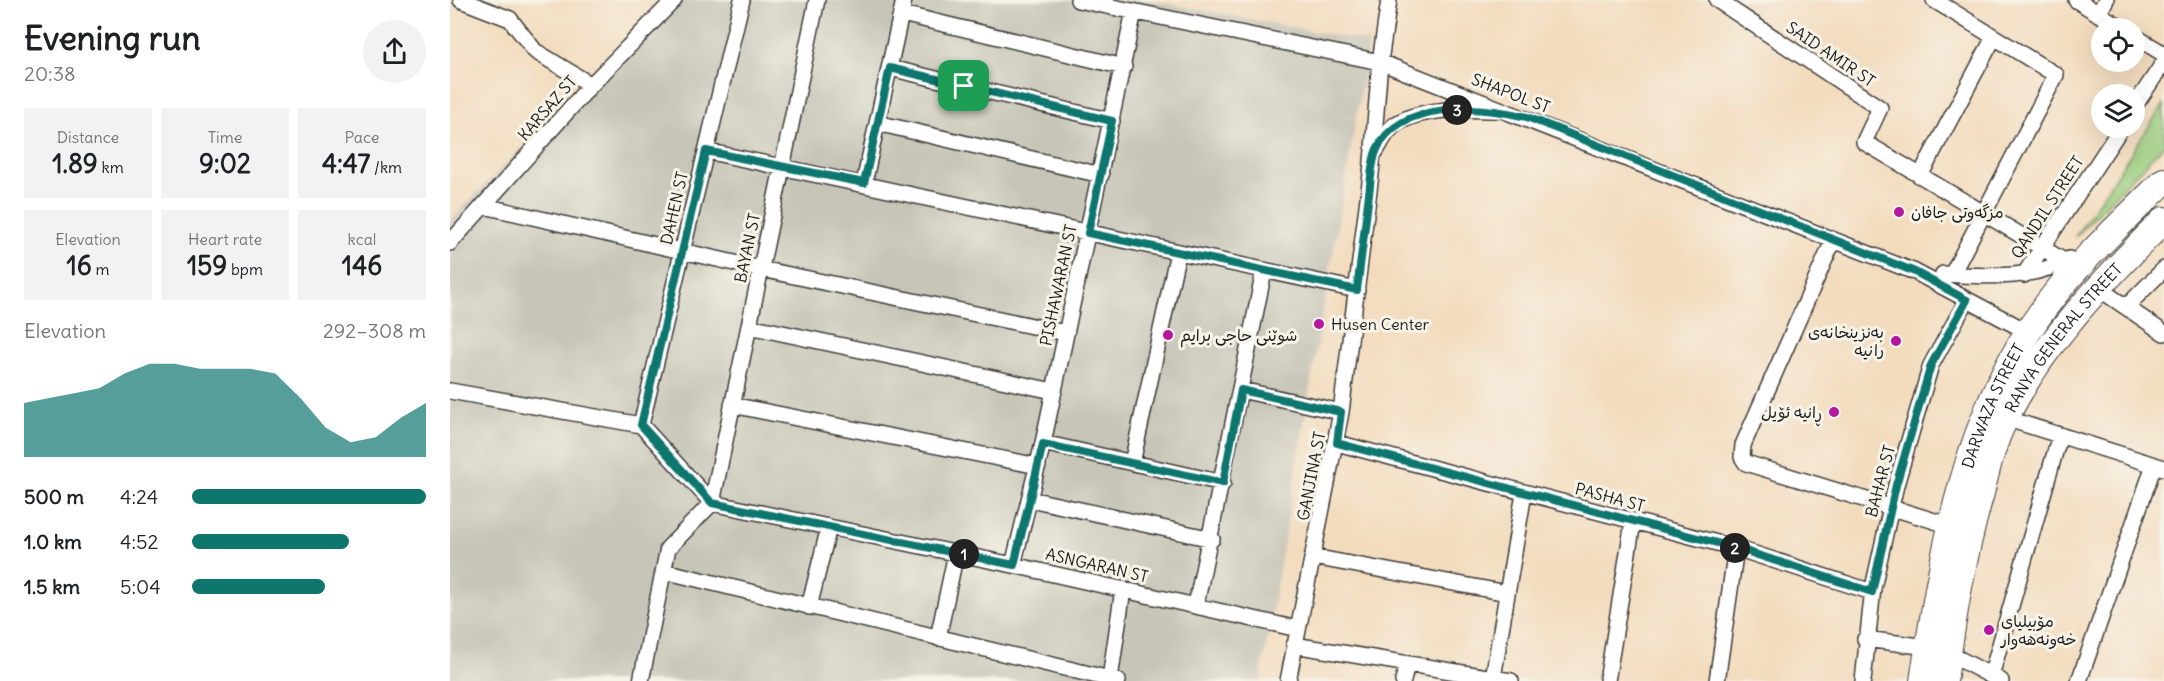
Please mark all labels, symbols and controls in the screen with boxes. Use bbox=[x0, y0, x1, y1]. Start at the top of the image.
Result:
text: Evening run bbox=[24, 17, 200, 59]
street label: SAID AMIR ST bbox=[1783, 17, 1879, 91]
map controls bbox=[2091, 18, 2145, 138]
button: locate bbox=[2091, 18, 2145, 72]
button: share bbox=[363, 20, 426, 83]
pin bbox=[938, 60, 989, 111]
text: 20:38 bbox=[24, 61, 76, 86]
icon: arrive bbox=[947, 69, 980, 102]
street label: SHAPOL ST bbox=[1469, 69, 1553, 117]
street label: KARSAZ ST bbox=[513, 71, 581, 145]
button: layers bbox=[2091, 84, 2145, 138]
pin: 3 bbox=[1442, 95, 1472, 125]
text: 3 bbox=[1452, 100, 1462, 120]
text: Distance bbox=[57, 127, 119, 147]
text: Time bbox=[208, 127, 242, 147]
text: Pace bbox=[345, 127, 379, 147]
text: 1.89 bbox=[52, 147, 98, 180]
text: 9:02 bbox=[199, 147, 251, 180]
text: 4:47 bbox=[322, 147, 370, 180]
street label: QANDIL STREET bbox=[2006, 152, 2088, 262]
text: km bbox=[98, 157, 124, 177]
text: /km bbox=[370, 157, 402, 177]
street label: DAHEN ST bbox=[656, 169, 692, 247]
place label: مزگەوتی جافان bbox=[1911, 202, 2004, 223]
marker: مزگەوتی جافان bbox=[1892, 205, 1906, 219]
street label: BAYAN ST bbox=[730, 211, 764, 285]
street label: PISHAWARAN ST bbox=[1035, 222, 1081, 348]
text: Elevation bbox=[55, 229, 121, 249]
text: Heart rate bbox=[188, 229, 262, 249]
text: kcal bbox=[348, 229, 376, 249]
text: 16 bbox=[66, 249, 92, 282]
text: 159 bbox=[187, 249, 227, 282]
text: 146 bbox=[342, 249, 382, 282]
text: m bbox=[92, 259, 110, 279]
text: bpm bbox=[227, 259, 263, 279]
street label: RANYA GENERAL STREET bbox=[2000, 259, 2126, 416]
place label: Husen Center bbox=[1331, 314, 1430, 334]
marker: Husen Center bbox=[1312, 317, 1326, 331]
text: Elevation bbox=[24, 318, 106, 343]
text: 292–308 m bbox=[323, 318, 426, 343]
place label: بەنزینخانەی رانیە bbox=[1808, 322, 1884, 360]
place label: شوێنی حاجی برایم bbox=[1180, 325, 1297, 348]
marker: شوێنی حاجی برایم bbox=[1161, 328, 1175, 342]
marker: بەنزینخانەی رانیە bbox=[1889, 334, 1903, 348]
street label: DARWAZA STREET bbox=[1957, 340, 2028, 471]
place label: ڕانیە ئۆیل bbox=[1761, 402, 1822, 427]
marker: ڕانیە ئۆیل bbox=[1827, 405, 1841, 419]
street label: GANJINA ST bbox=[1293, 430, 1329, 522]
street label: BAHAR ST bbox=[1861, 443, 1899, 519]
street label: PASHA ST bbox=[1573, 478, 1647, 516]
text: 500 m bbox=[24, 484, 84, 509]
text: 4:24 bbox=[120, 484, 158, 509]
text: 1.0 km bbox=[24, 529, 82, 554]
text: 4:52 bbox=[120, 529, 159, 554]
pin: 2 bbox=[1720, 533, 1750, 563]
text: 2 bbox=[1731, 538, 1739, 558]
pin: 1 bbox=[949, 539, 979, 569]
street label: ASNGARAN ST bbox=[1044, 543, 1150, 587]
text: 1 bbox=[961, 544, 967, 564]
text: 1.5 km bbox=[24, 574, 80, 599]
text: 5:04 bbox=[120, 574, 161, 599]
place label: مۆبیلیای خەونەهەوار bbox=[2000, 611, 2077, 650]
marker: مۆبیلیای خەونەهەوار bbox=[1982, 623, 1996, 637]

